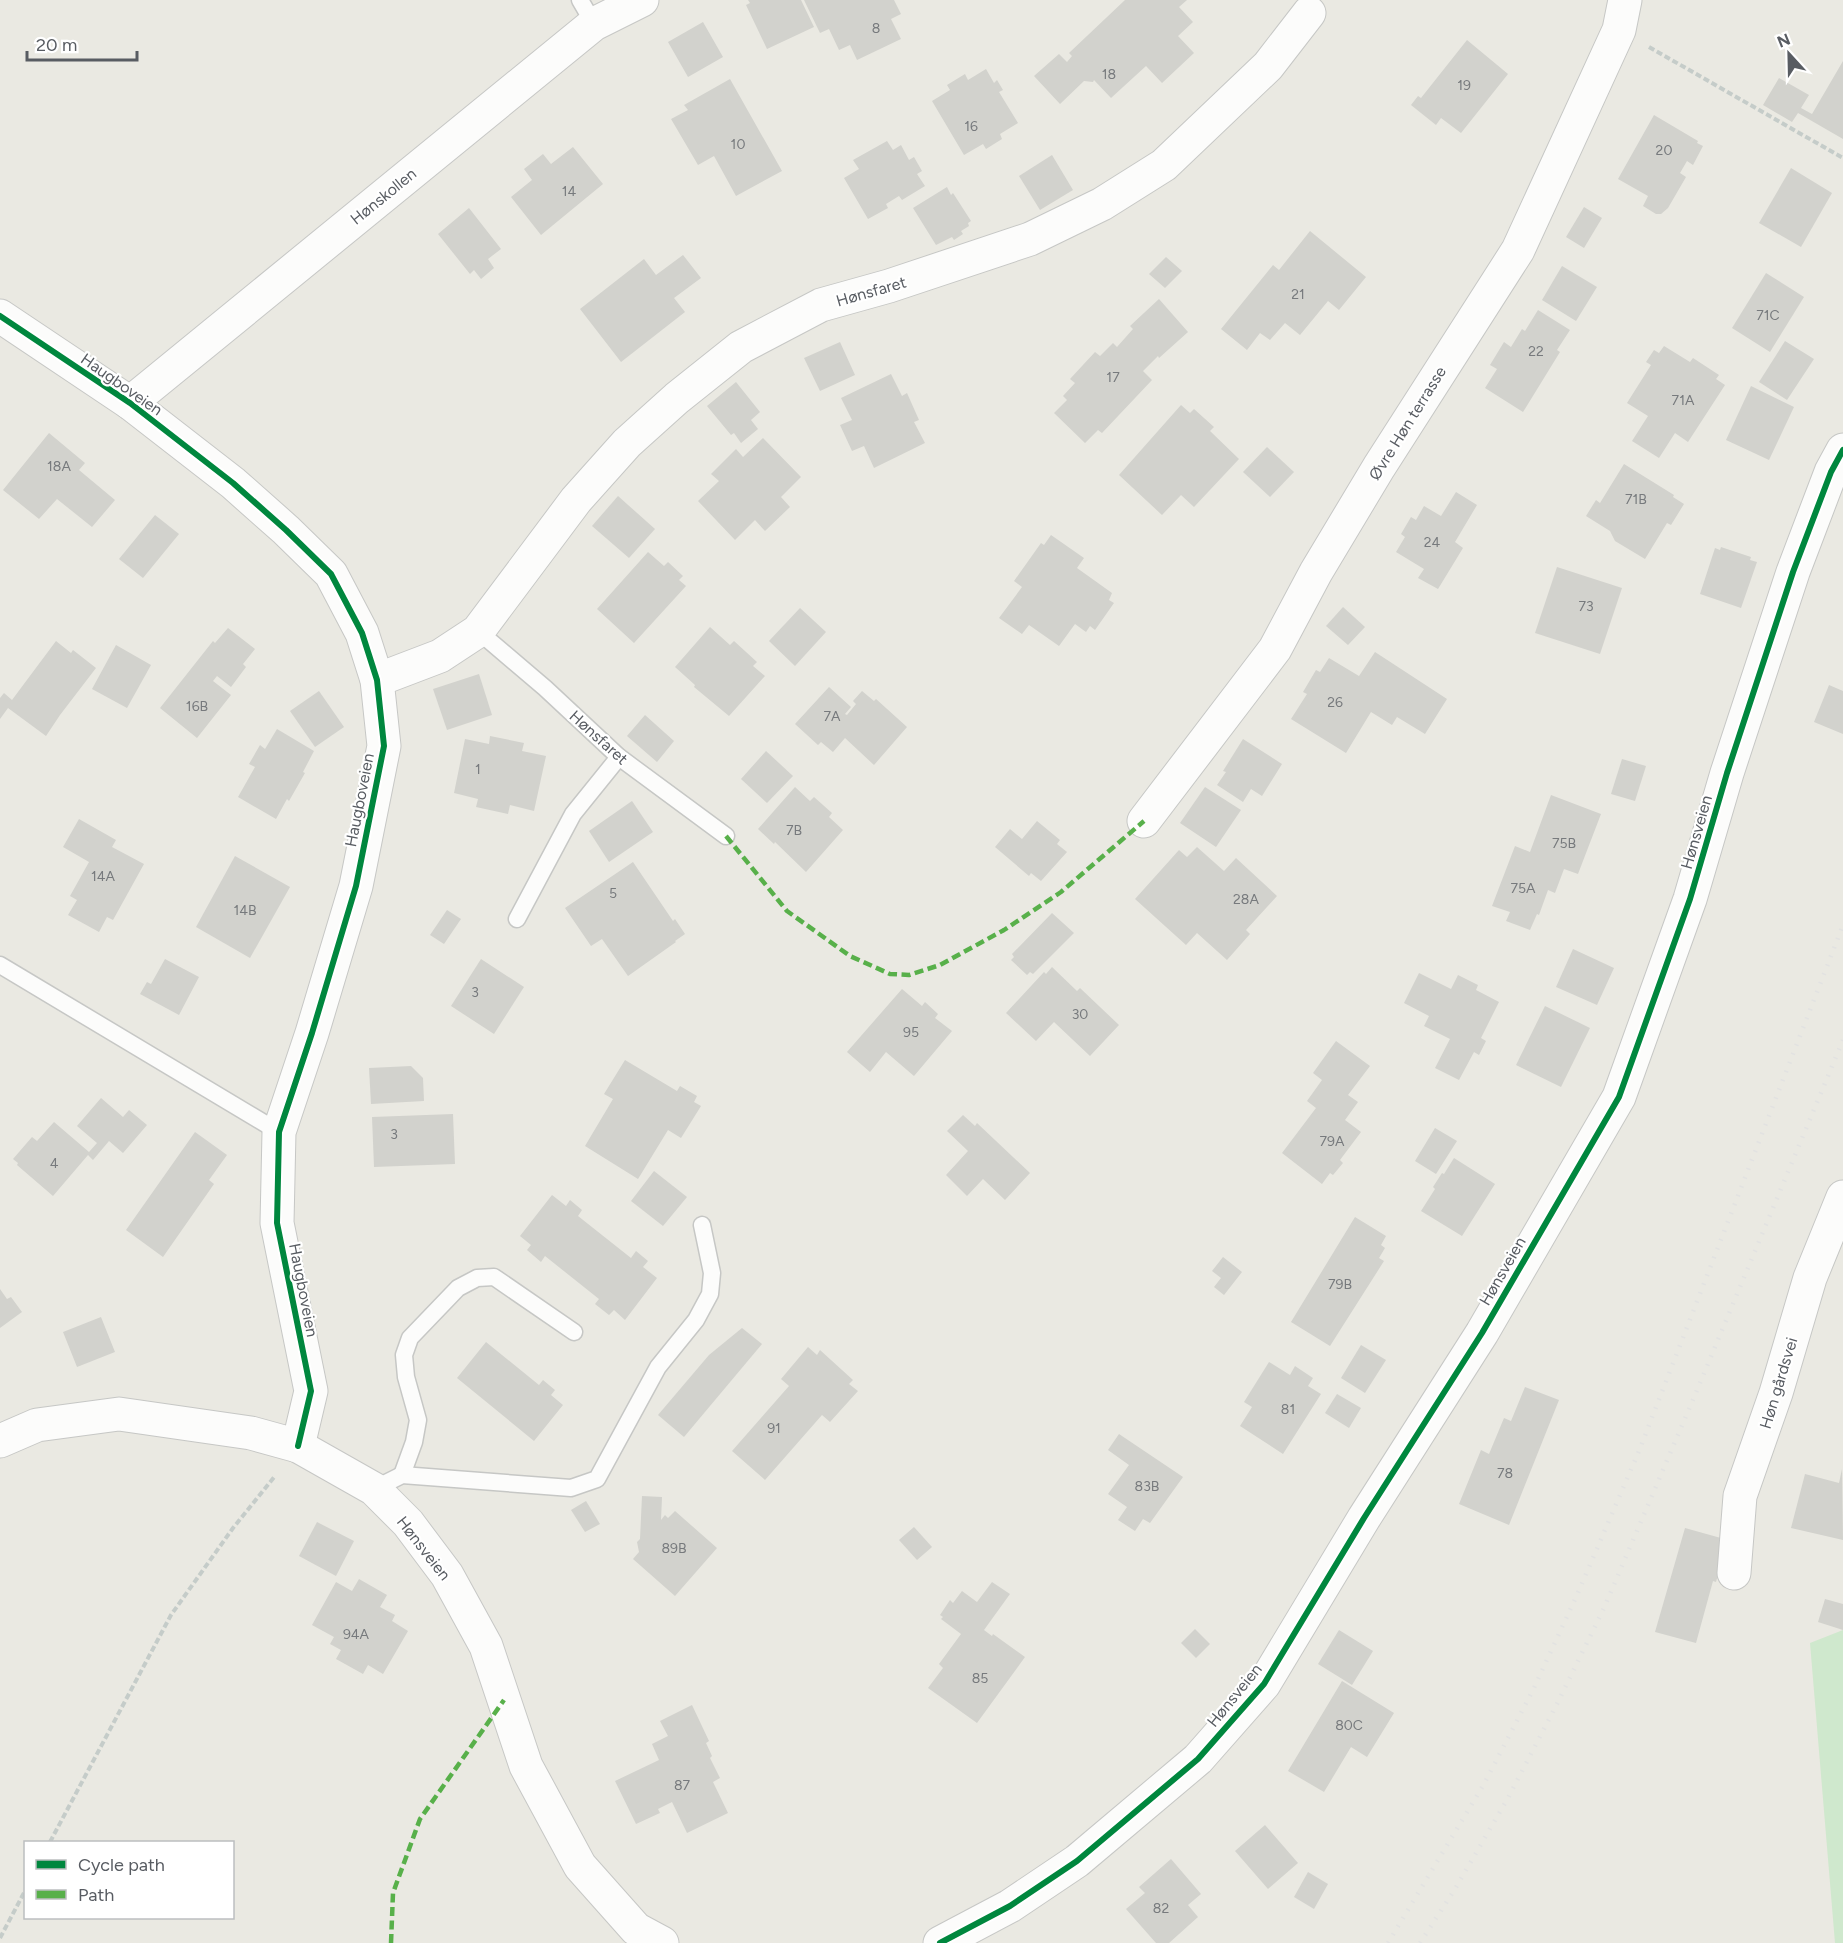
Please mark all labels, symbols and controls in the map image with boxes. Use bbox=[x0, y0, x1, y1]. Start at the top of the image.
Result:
house number: 8 bbox=[872, 20, 880, 37]
scale bar bbox=[27, 24, 136, 62]
north arrow bbox=[1759, 24, 1819, 84]
text: N bbox=[1774, 29, 1793, 52]
text: 20 m bbox=[36, 34, 77, 56]
house number: 18 bbox=[1102, 66, 1116, 83]
house number: 19 bbox=[1457, 77, 1471, 94]
house number: 16 bbox=[964, 118, 978, 135]
house number: 10 bbox=[731, 136, 745, 153]
house number: 20 bbox=[1656, 142, 1672, 159]
street label: Hønskollen bbox=[347, 164, 420, 229]
house number: 14 bbox=[562, 183, 577, 200]
street label: Hønsfaret bbox=[834, 272, 908, 311]
house number: 21 bbox=[1291, 286, 1305, 303]
house number: 71C bbox=[1756, 307, 1780, 324]
house number: 22 bbox=[1528, 343, 1544, 360]
street label: Haugboveien bbox=[77, 349, 166, 420]
street label: Øvre Høn terrasse bbox=[1365, 363, 1450, 484]
house number: 17 bbox=[1106, 369, 1120, 386]
house number: 71A bbox=[1672, 392, 1695, 409]
house number: 18A bbox=[47, 458, 71, 475]
house number: 71B bbox=[1625, 491, 1647, 508]
house number: 24 bbox=[1424, 534, 1441, 551]
house number: 73 bbox=[1578, 598, 1594, 615]
house number: 26 bbox=[1327, 694, 1343, 711]
house number: 16B bbox=[186, 698, 208, 715]
street label: Hønsfaret bbox=[566, 706, 632, 768]
house number: 7A bbox=[824, 708, 841, 725]
street label: Haugboveien bbox=[341, 751, 378, 849]
house number: 1 bbox=[475, 761, 481, 778]
street label: Hønsveien bbox=[1677, 793, 1716, 871]
house number: 7B bbox=[786, 822, 802, 839]
house number: 75B bbox=[1552, 835, 1576, 852]
house number: 14A bbox=[91, 868, 115, 885]
house number: 75A bbox=[1510, 880, 1536, 897]
house number: 5 bbox=[609, 885, 617, 902]
house number: 28A bbox=[1233, 891, 1259, 908]
house number: 14B bbox=[233, 902, 257, 919]
house number: 3 bbox=[471, 984, 479, 1001]
house number: 30 bbox=[1072, 1006, 1088, 1023]
house number: 95 bbox=[903, 1024, 919, 1041]
house number: 3 bbox=[390, 1126, 398, 1143]
house number: 79A bbox=[1320, 1133, 1345, 1150]
house number: 4 bbox=[50, 1155, 59, 1172]
street label: Hønsveien bbox=[1475, 1234, 1530, 1309]
street label: Haugboveien bbox=[285, 1242, 322, 1339]
house number: 79B bbox=[1328, 1276, 1352, 1293]
street label: Høn gårdsvei bbox=[1756, 1335, 1801, 1431]
house number: 81 bbox=[1281, 1401, 1295, 1418]
house number: 91 bbox=[767, 1420, 781, 1437]
house number: 78 bbox=[1497, 1465, 1513, 1482]
house number: 83B bbox=[1135, 1478, 1159, 1495]
street label: Hønsveien bbox=[393, 1513, 454, 1584]
house number: 89B bbox=[661, 1540, 687, 1557]
house number: 94A bbox=[343, 1626, 370, 1643]
street label: Hønsveien bbox=[1203, 1660, 1266, 1731]
house number: 85 bbox=[972, 1670, 988, 1687]
house number: 80C bbox=[1335, 1717, 1363, 1734]
house number: 87 bbox=[674, 1777, 691, 1794]
legend bbox=[24, 1841, 234, 1919]
text: Cycle path bbox=[78, 1854, 165, 1876]
text: Path bbox=[78, 1884, 114, 1906]
house number: 82 bbox=[1153, 1900, 1169, 1917]

